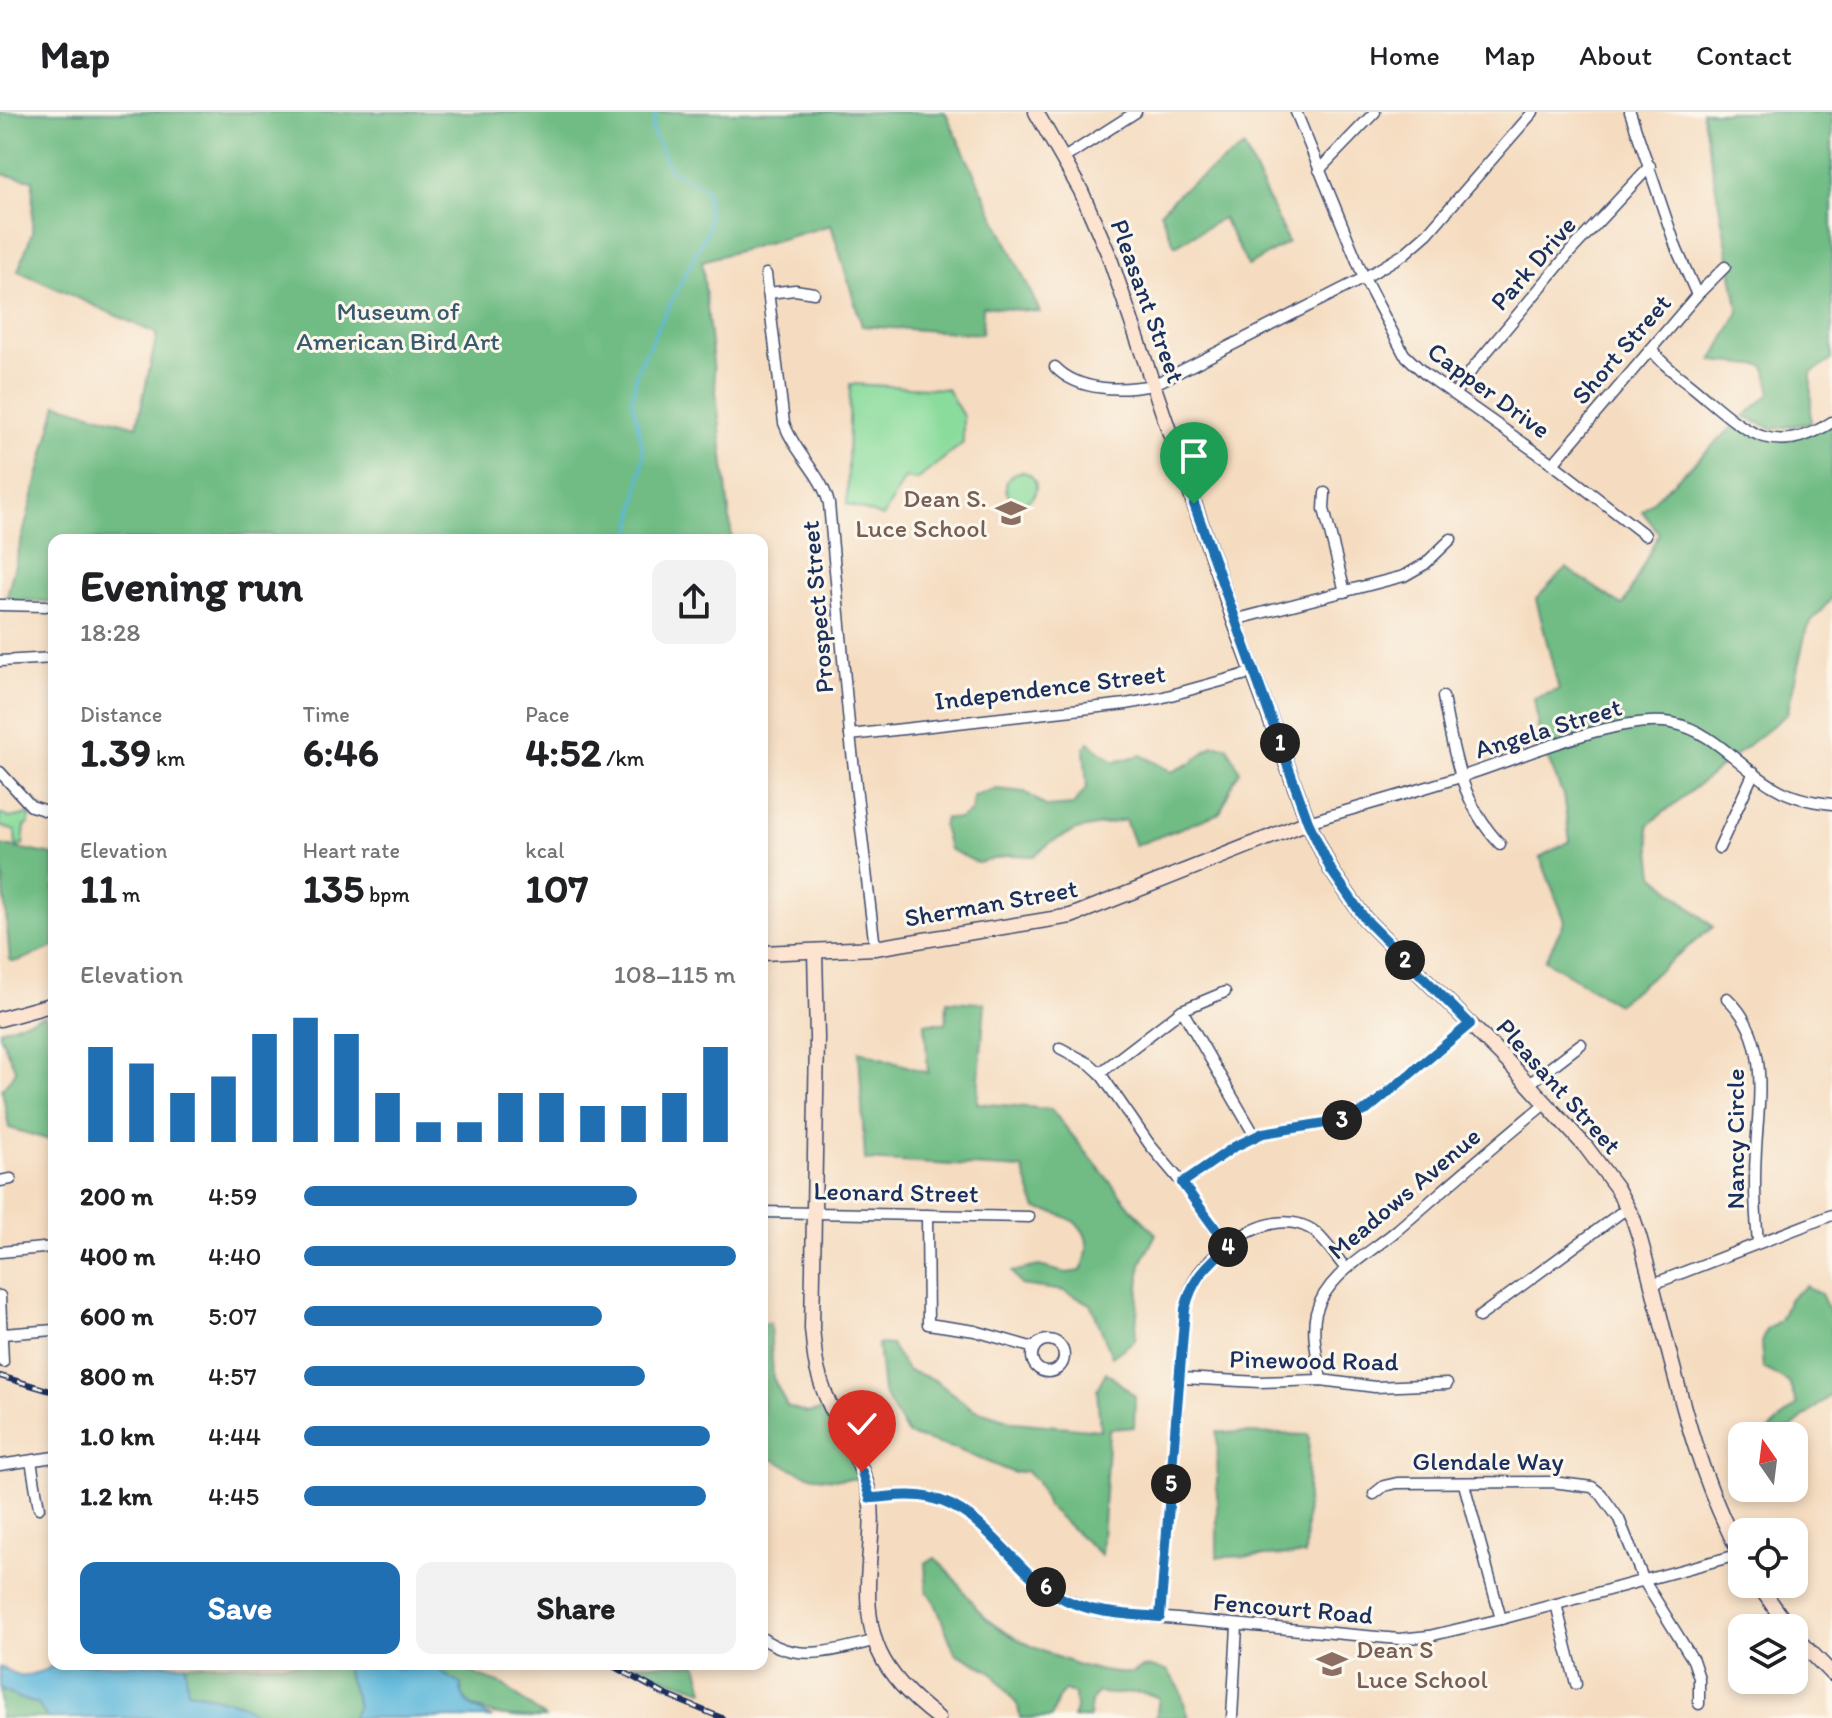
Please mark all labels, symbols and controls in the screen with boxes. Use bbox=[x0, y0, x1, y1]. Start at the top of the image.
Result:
text: Map bbox=[40, 32, 110, 78]
text: Home bbox=[1369, 38, 1440, 72]
text: Map bbox=[1484, 38, 1535, 72]
text: About bbox=[1579, 38, 1652, 72]
text: Contact bbox=[1696, 38, 1792, 72]
street label: Park Drive bbox=[1483, 209, 1583, 317]
street label: Pleasant Street bbox=[1104, 215, 1193, 387]
street label: Short Street bbox=[1564, 287, 1678, 411]
park label: Museum of American Bird Art bbox=[296, 295, 500, 357]
street label: Capper Drive bbox=[1421, 335, 1557, 445]
pin bbox=[1160, 422, 1228, 504]
icon: arrive bbox=[1172, 434, 1216, 478]
place label: Dean S. Luce School bbox=[855, 482, 987, 544]
school or university icon: Dean S. Luce School bbox=[994, 496, 1028, 530]
street label: Prospect Street bbox=[793, 519, 840, 695]
text: Evening run bbox=[80, 559, 303, 612]
button: share bbox=[652, 560, 736, 644]
text: 18:28 bbox=[80, 616, 141, 648]
street label: Independence Street bbox=[933, 657, 1168, 717]
street label: Angela Street bbox=[1471, 690, 1625, 765]
text: Distance bbox=[80, 701, 162, 728]
text: Time bbox=[303, 701, 350, 728]
text: Pace bbox=[525, 701, 569, 728]
pin: 1 bbox=[1260, 723, 1300, 763]
text: 1.39 bbox=[80, 728, 151, 776]
text: 6:46 bbox=[303, 728, 379, 776]
text: 4:52 bbox=[525, 728, 601, 776]
text: 1 bbox=[1275, 729, 1285, 756]
text: km bbox=[151, 745, 185, 772]
text: /km bbox=[601, 745, 645, 772]
text: Elevation bbox=[80, 837, 167, 864]
text: Heart rate bbox=[303, 837, 400, 864]
text: kcal bbox=[525, 837, 564, 864]
text: 11 bbox=[80, 864, 117, 912]
text: 135 bbox=[303, 864, 364, 912]
text: 107 bbox=[525, 864, 588, 912]
street label: Sherman Street bbox=[902, 872, 1080, 934]
text: m bbox=[117, 881, 141, 908]
text: bpm bbox=[364, 881, 410, 908]
pin: 2 bbox=[1385, 940, 1425, 980]
text: 2 bbox=[1399, 946, 1411, 973]
text: Elevation bbox=[80, 958, 183, 990]
text: 108–115 m bbox=[614, 958, 736, 990]
street label: Pleasant Street bbox=[1490, 1011, 1629, 1161]
street label: Nancy Circle bbox=[1719, 1068, 1751, 1210]
pin: 3 bbox=[1322, 1100, 1362, 1140]
text: 3 bbox=[1336, 1106, 1348, 1133]
street label: Meadows Avenue bbox=[1321, 1120, 1487, 1266]
street label: Leonard Street bbox=[813, 1175, 979, 1209]
text: 200 m bbox=[80, 1180, 153, 1212]
text: 4:59 bbox=[208, 1180, 257, 1212]
pin: 4 bbox=[1208, 1227, 1248, 1267]
text: 4 bbox=[1221, 1233, 1235, 1260]
text: 400 m bbox=[80, 1240, 155, 1272]
text: 4:40 bbox=[208, 1240, 262, 1272]
text: 600 m bbox=[80, 1300, 154, 1332]
text: 5:07 bbox=[208, 1300, 257, 1332]
street label: Pinewood Road bbox=[1229, 1343, 1400, 1377]
text: 800 m bbox=[80, 1360, 154, 1392]
text: 4:57 bbox=[208, 1360, 257, 1392]
pin bbox=[828, 1390, 896, 1472]
icon: check bbox=[840, 1402, 884, 1446]
text: 1.0 km bbox=[80, 1420, 155, 1452]
text: 4:44 bbox=[208, 1420, 261, 1452]
north arrow bbox=[1728, 1422, 1808, 1502]
map controls bbox=[1728, 1422, 1808, 1694]
street label: Glendale Way bbox=[1412, 1445, 1564, 1477]
pin: 5 bbox=[1151, 1464, 1191, 1504]
text: 5 bbox=[1165, 1470, 1177, 1497]
text: 1.2 km bbox=[80, 1480, 152, 1512]
text: 4:45 bbox=[208, 1480, 259, 1512]
button: locate bbox=[1728, 1518, 1808, 1598]
button: Save bbox=[80, 1562, 400, 1654]
button: Share bbox=[416, 1562, 736, 1654]
pin: 6 bbox=[1026, 1567, 1066, 1607]
text: 6 bbox=[1040, 1573, 1052, 1600]
street label: Fencourt Road bbox=[1212, 1585, 1374, 1631]
button: layers bbox=[1728, 1614, 1808, 1694]
place label: Dean S Luce School bbox=[1356, 1633, 1488, 1695]
school or university icon: Dean S Luce School bbox=[1315, 1647, 1349, 1681]

